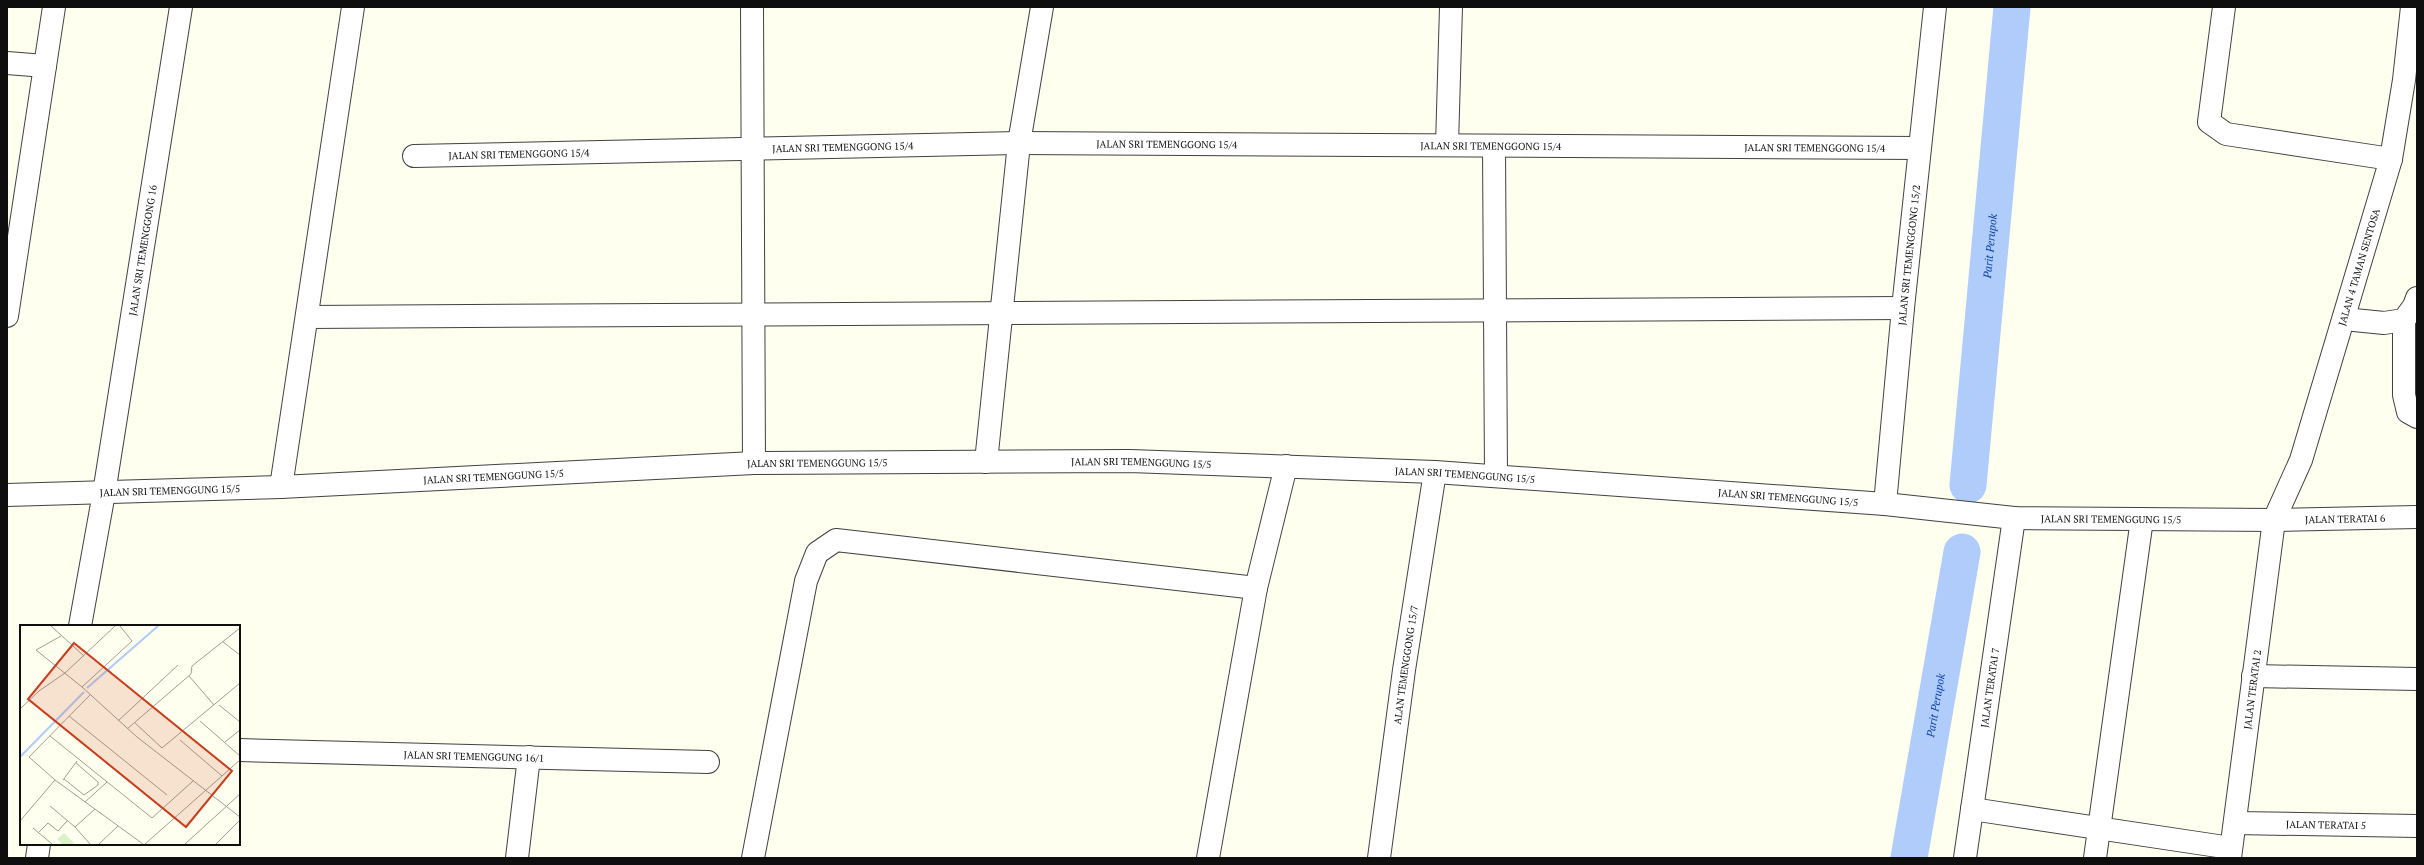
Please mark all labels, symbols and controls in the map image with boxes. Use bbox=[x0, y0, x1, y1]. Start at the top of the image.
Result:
street label: JALAN SRI TEMENGGONG 15/4 bbox=[1096, 137, 1238, 151]
street label: JALAN SRI TEMENGGONG 15/4 bbox=[772, 139, 914, 155]
street label: JALAN SRI TEMENGGONG 15/4 bbox=[1420, 139, 1562, 153]
street label: JALAN SRI TEMENGGONG 15/4 bbox=[1744, 141, 1886, 154]
street label: JALAN SRI TEMENGGONG 15/4 bbox=[448, 146, 590, 162]
street label: JALAN SRI TEMENGGONG 16 bbox=[126, 183, 159, 317]
street label: JALAN SRI TEMENGGONG 15/2 bbox=[1895, 184, 1923, 326]
street label: JALAN 4 TAMAN SENTOSA bbox=[2335, 207, 2382, 327]
water label: Parit Perupok bbox=[1980, 213, 2000, 280]
street label: JALAN SRI TEMENGGUNG 15/5 bbox=[1071, 454, 1212, 470]
street label: JALAN SRI TEMENGGUNG 15/5 bbox=[747, 456, 888, 470]
street label: JALAN SRI TEMENGGUNG 15/5 bbox=[1395, 464, 1536, 486]
street label: JALAN SRI TEMENGGUNG 15/5 bbox=[423, 466, 564, 486]
street label: JALAN SRI TEMENGGUNG 15/5 bbox=[99, 482, 240, 499]
street label: JALAN SRI TEMENGGUNG 15/5 bbox=[1718, 486, 1859, 509]
street label: JALAN TERATAI 6 bbox=[2305, 511, 2386, 526]
street label: JALAN SRI TEMENGGUNG 15/5 bbox=[2041, 512, 2182, 526]
street label: ALAN TEMENGGONG 15/7 bbox=[1390, 604, 1421, 725]
inset map bbox=[20, 625, 240, 845]
street label: JALAN TERATAI 7 bbox=[1977, 647, 2002, 728]
street label: JALAN TERATAI 2 bbox=[2240, 649, 2264, 730]
water label: Parit Perupok bbox=[1923, 672, 1948, 739]
street label: JALAN SRI TEMENGGUNG 16/1 bbox=[403, 748, 544, 764]
street label: JALAN TERATAI 5 bbox=[2286, 817, 2366, 832]

